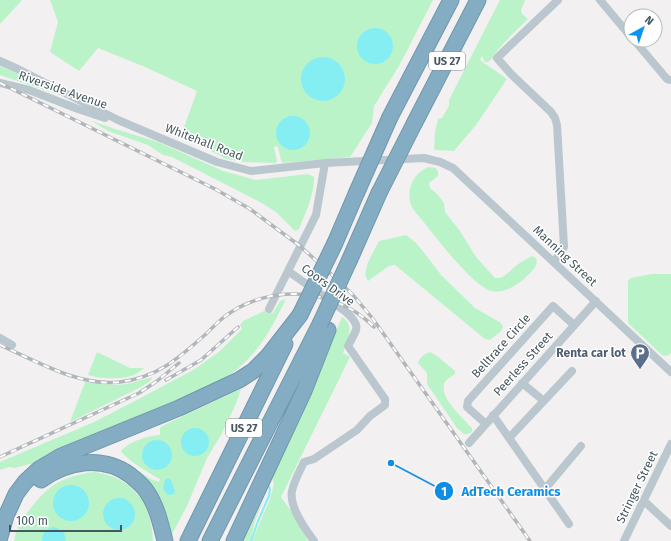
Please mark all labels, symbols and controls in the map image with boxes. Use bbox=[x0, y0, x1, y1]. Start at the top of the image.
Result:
north arrow bbox=[623, 8, 663, 48]
text: N bbox=[642, 13, 656, 28]
road number: US 27 bbox=[429, 52, 465, 70]
street label: Riverside Avenue bbox=[17, 68, 109, 112]
street label: Whitehall Road bbox=[163, 121, 245, 163]
street label: Manning Street bbox=[530, 223, 600, 290]
street label: Coors Drive bbox=[299, 261, 357, 309]
street label: Belltrace Circle bbox=[469, 311, 533, 381]
street label: Peerless Street bbox=[491, 329, 556, 399]
parking icon: Renta car lot bbox=[629, 342, 651, 370]
place label: Renta car lot bbox=[556, 346, 626, 360]
road number: US 27 bbox=[226, 419, 262, 437]
street label: Stringer Street bbox=[613, 448, 661, 526]
callout: AdTech Ceramics bbox=[434, 479, 569, 504]
text: AdTech Ceramics bbox=[460, 484, 561, 499]
text: 1 bbox=[441, 485, 447, 499]
scale bar bbox=[10, 507, 121, 533]
text: 100 m bbox=[16, 514, 48, 528]

